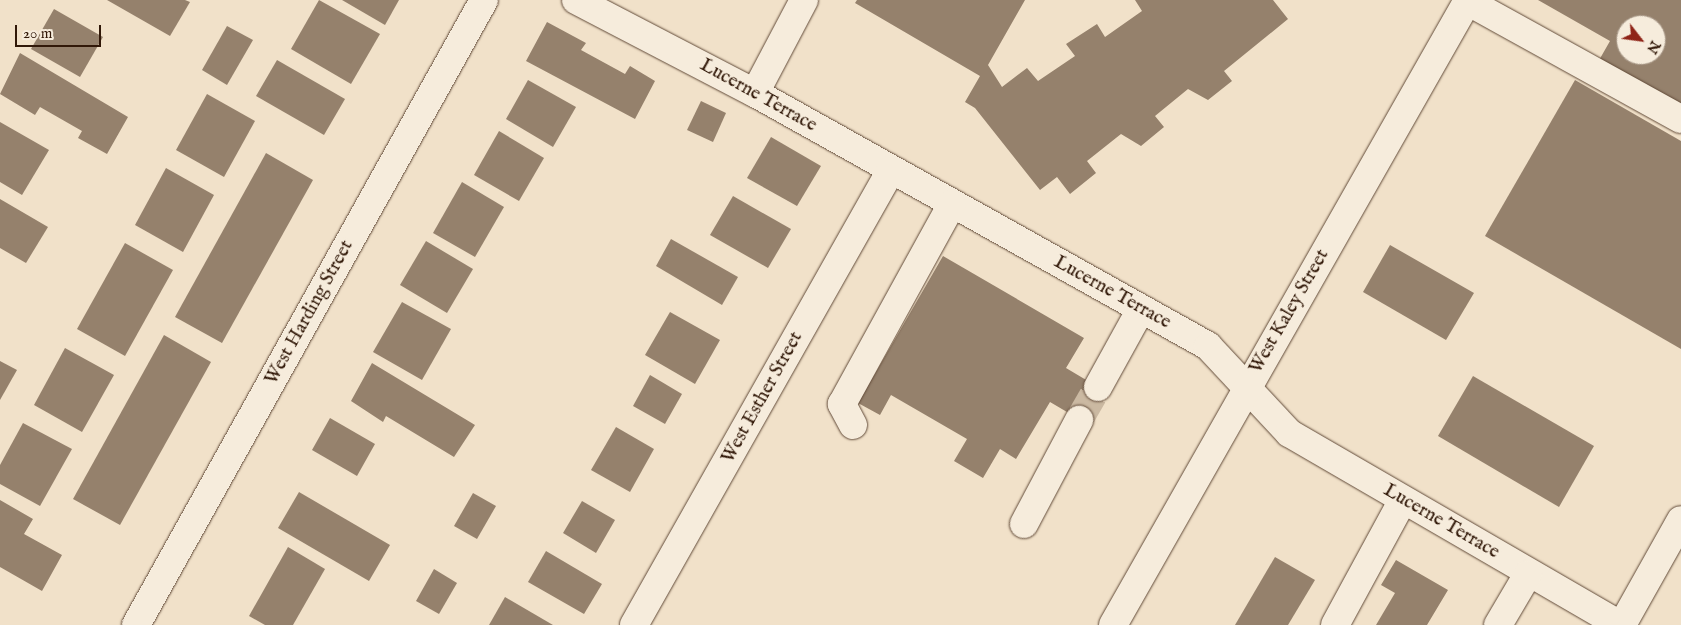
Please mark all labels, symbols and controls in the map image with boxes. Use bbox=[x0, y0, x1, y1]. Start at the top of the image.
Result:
scale bar bbox=[18, 15, 104, 47]
north arrow bbox=[1616, 15, 1666, 65]
text: 20 m bbox=[23, 24, 52, 43]
text: N bbox=[1642, 37, 1664, 57]
street label: Lucerne Terrace bbox=[696, 54, 820, 138]
street label: West Harding Street bbox=[261, 237, 359, 389]
street label: West Kaley Street bbox=[1245, 246, 1335, 378]
street label: Lucerne Terrace bbox=[1050, 251, 1174, 335]
street label: West Esther Street bbox=[717, 328, 809, 468]
street label: Lucerne Terrace bbox=[1379, 480, 1503, 564]

